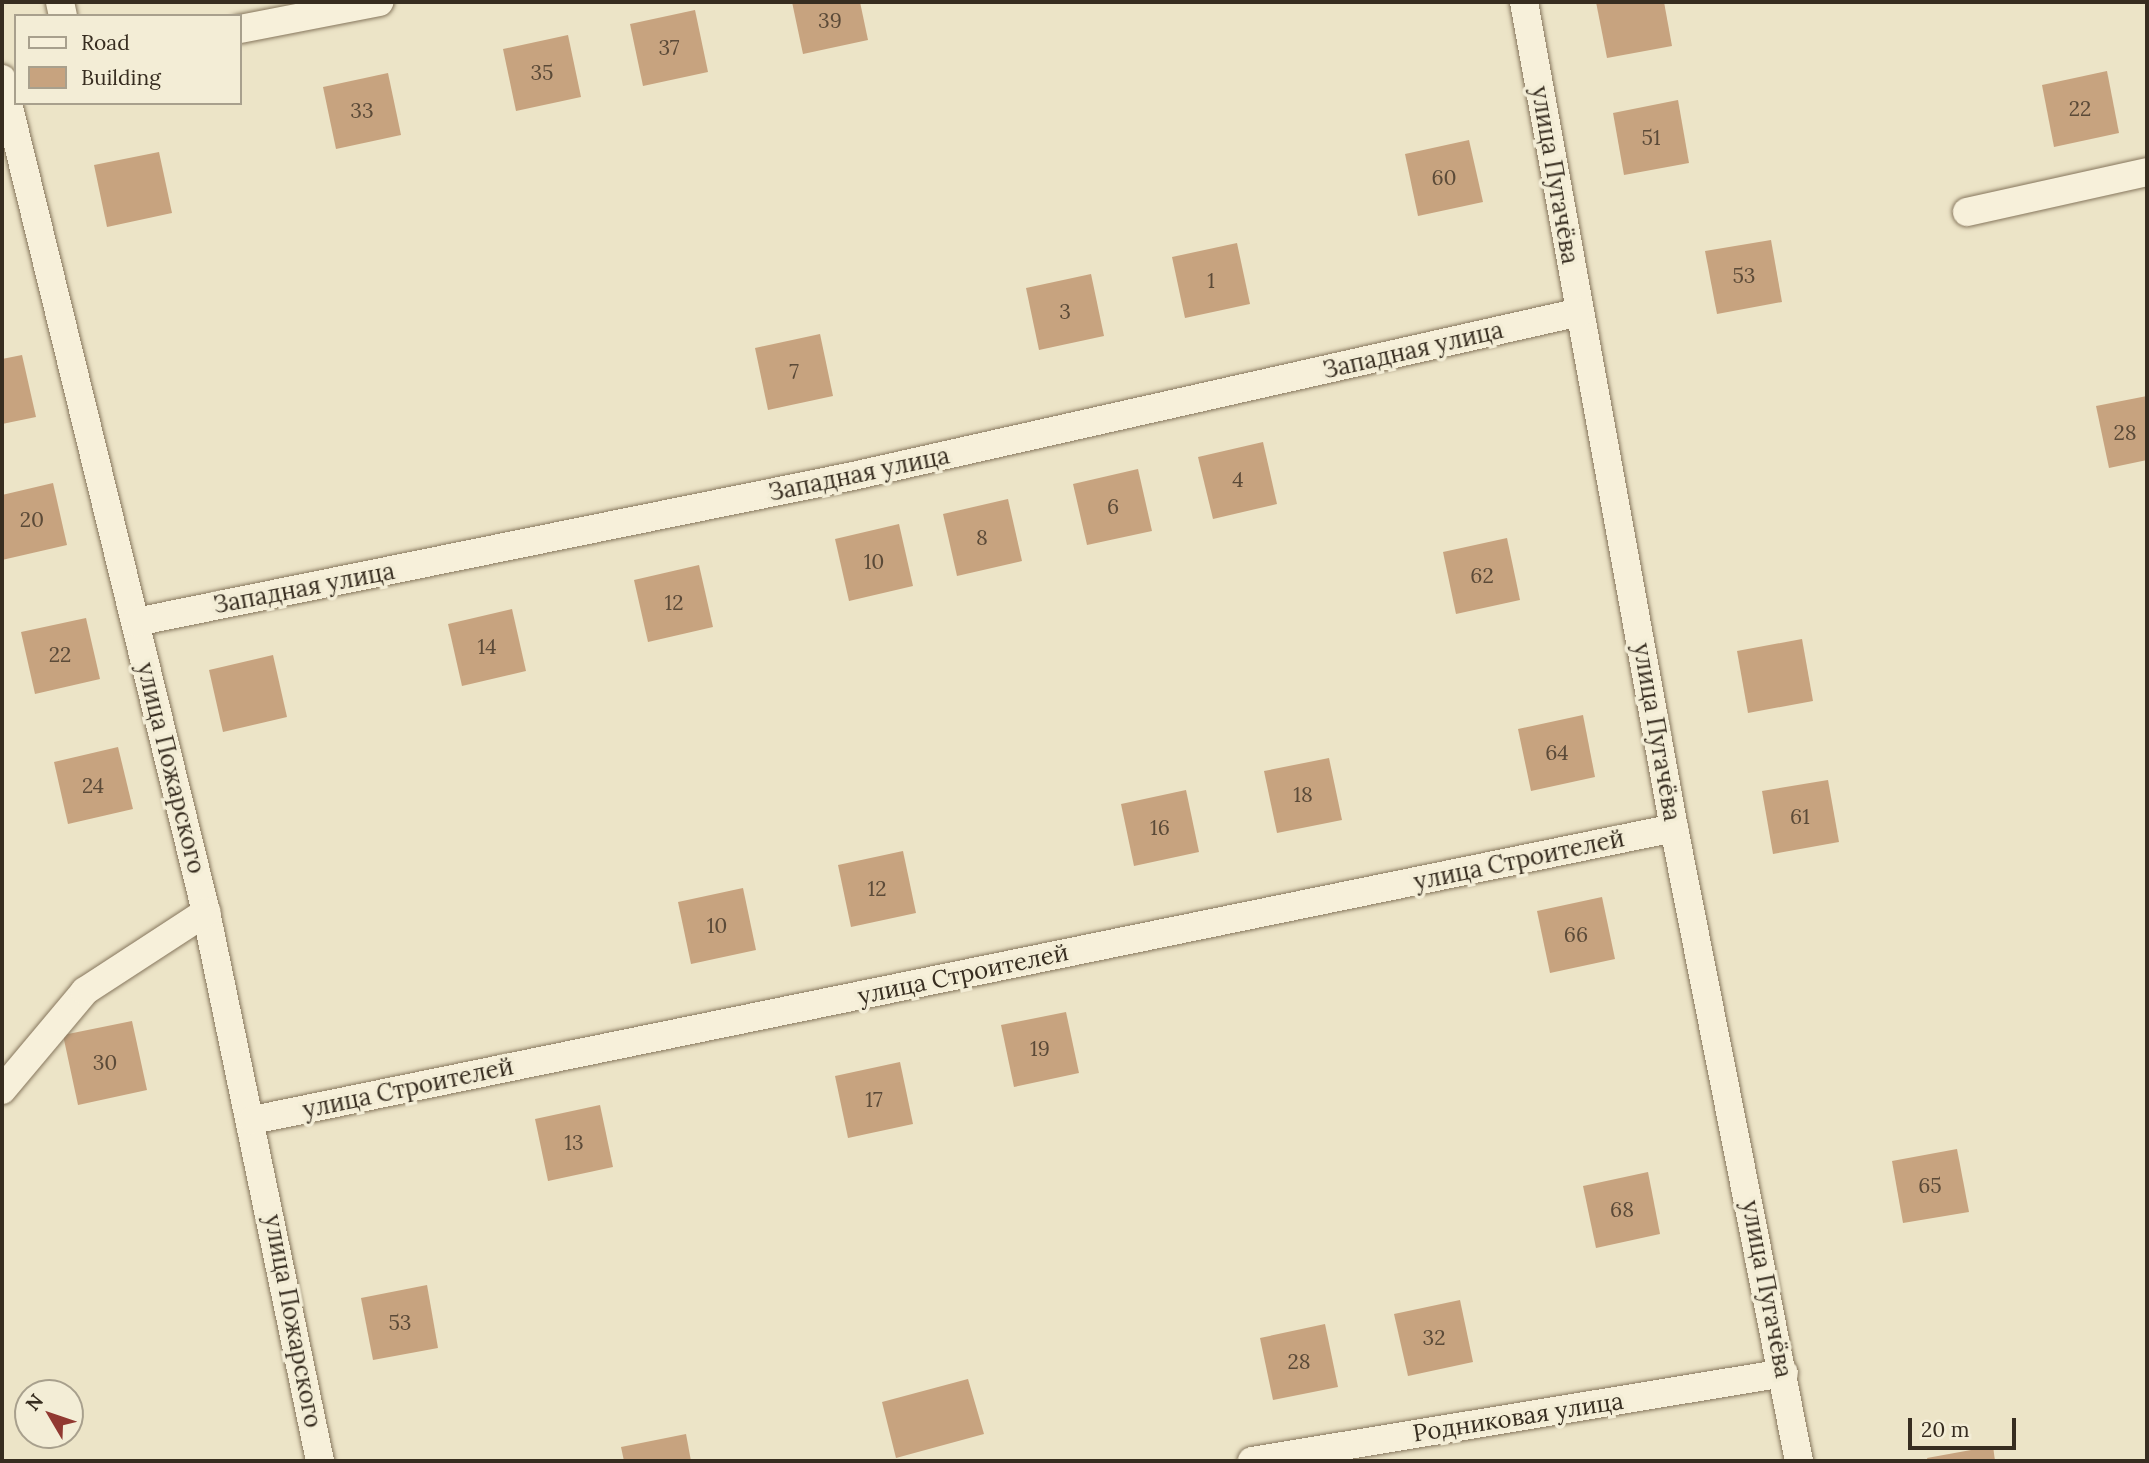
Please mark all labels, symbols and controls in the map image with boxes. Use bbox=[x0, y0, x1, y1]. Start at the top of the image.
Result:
house number: 39 bbox=[818, 8, 842, 34]
legend bbox=[14, 14, 242, 105]
text: Road bbox=[81, 29, 130, 56]
house number: 37 bbox=[659, 35, 679, 61]
house number: 35 bbox=[530, 60, 554, 86]
text: Building bbox=[81, 64, 161, 91]
street label: улица Пугачёва bbox=[1525, 84, 1585, 266]
house number: 22 bbox=[2069, 96, 2091, 122]
house number: 33 bbox=[350, 98, 374, 124]
house number: 51 bbox=[1641, 125, 1661, 151]
house number: 60 bbox=[1431, 165, 1457, 191]
house number: 53 bbox=[1732, 263, 1756, 289]
house number: 1 bbox=[1207, 268, 1215, 294]
house number: 3 bbox=[1059, 299, 1071, 325]
street label: Западная улица bbox=[1320, 315, 1506, 385]
house number: 7 bbox=[789, 359, 799, 385]
house number: 28 bbox=[2113, 420, 2137, 446]
street label: Западная улица bbox=[766, 441, 952, 507]
house number: 4 bbox=[1232, 467, 1244, 493]
house number: 6 bbox=[1107, 494, 1119, 520]
house number: 20 bbox=[20, 507, 44, 533]
house number: 8 bbox=[976, 525, 988, 551]
house number: 10 bbox=[864, 549, 884, 575]
street label: Западная улица bbox=[211, 556, 397, 620]
house number: 62 bbox=[1470, 563, 1494, 589]
house number: 12 bbox=[665, 590, 683, 616]
house number: 14 bbox=[477, 634, 497, 660]
street label: улица Пугачёва bbox=[1627, 641, 1687, 823]
house number: 22 bbox=[49, 642, 71, 668]
street label: улица Пожарского bbox=[131, 659, 211, 877]
house number: 64 bbox=[1545, 740, 1569, 766]
house number: 24 bbox=[82, 773, 104, 799]
house number: 18 bbox=[1293, 782, 1313, 808]
house number: 61 bbox=[1790, 804, 1810, 830]
house number: 16 bbox=[1150, 815, 1170, 841]
street label: улица Строителей bbox=[1411, 824, 1627, 896]
house number: 12 bbox=[868, 876, 886, 902]
house number: 10 bbox=[707, 913, 727, 939]
house number: 66 bbox=[1564, 922, 1588, 948]
street label: улица Строителей bbox=[855, 938, 1071, 1010]
house number: 19 bbox=[1030, 1036, 1050, 1062]
house number: 30 bbox=[93, 1050, 117, 1076]
street label: улица Строителей bbox=[300, 1052, 516, 1124]
house number: 17 bbox=[865, 1087, 883, 1113]
house number: 13 bbox=[564, 1130, 584, 1156]
house number: 65 bbox=[1918, 1173, 1942, 1199]
house number: 68 bbox=[1610, 1197, 1634, 1223]
street label: улица Пугачёва bbox=[1736, 1198, 1798, 1380]
street label: улица Пожарского bbox=[258, 1212, 328, 1430]
house number: 53 bbox=[388, 1310, 412, 1336]
house number: 32 bbox=[1423, 1325, 1445, 1351]
house number: 28 bbox=[1287, 1349, 1311, 1375]
north arrow bbox=[14, 1379, 84, 1449]
street label: Родниковая улица bbox=[1411, 1386, 1625, 1448]
text: N bbox=[20, 1389, 48, 1415]
scale bar bbox=[1911, 1404, 2020, 1448]
text: 20 m bbox=[1921, 1416, 1970, 1443]

